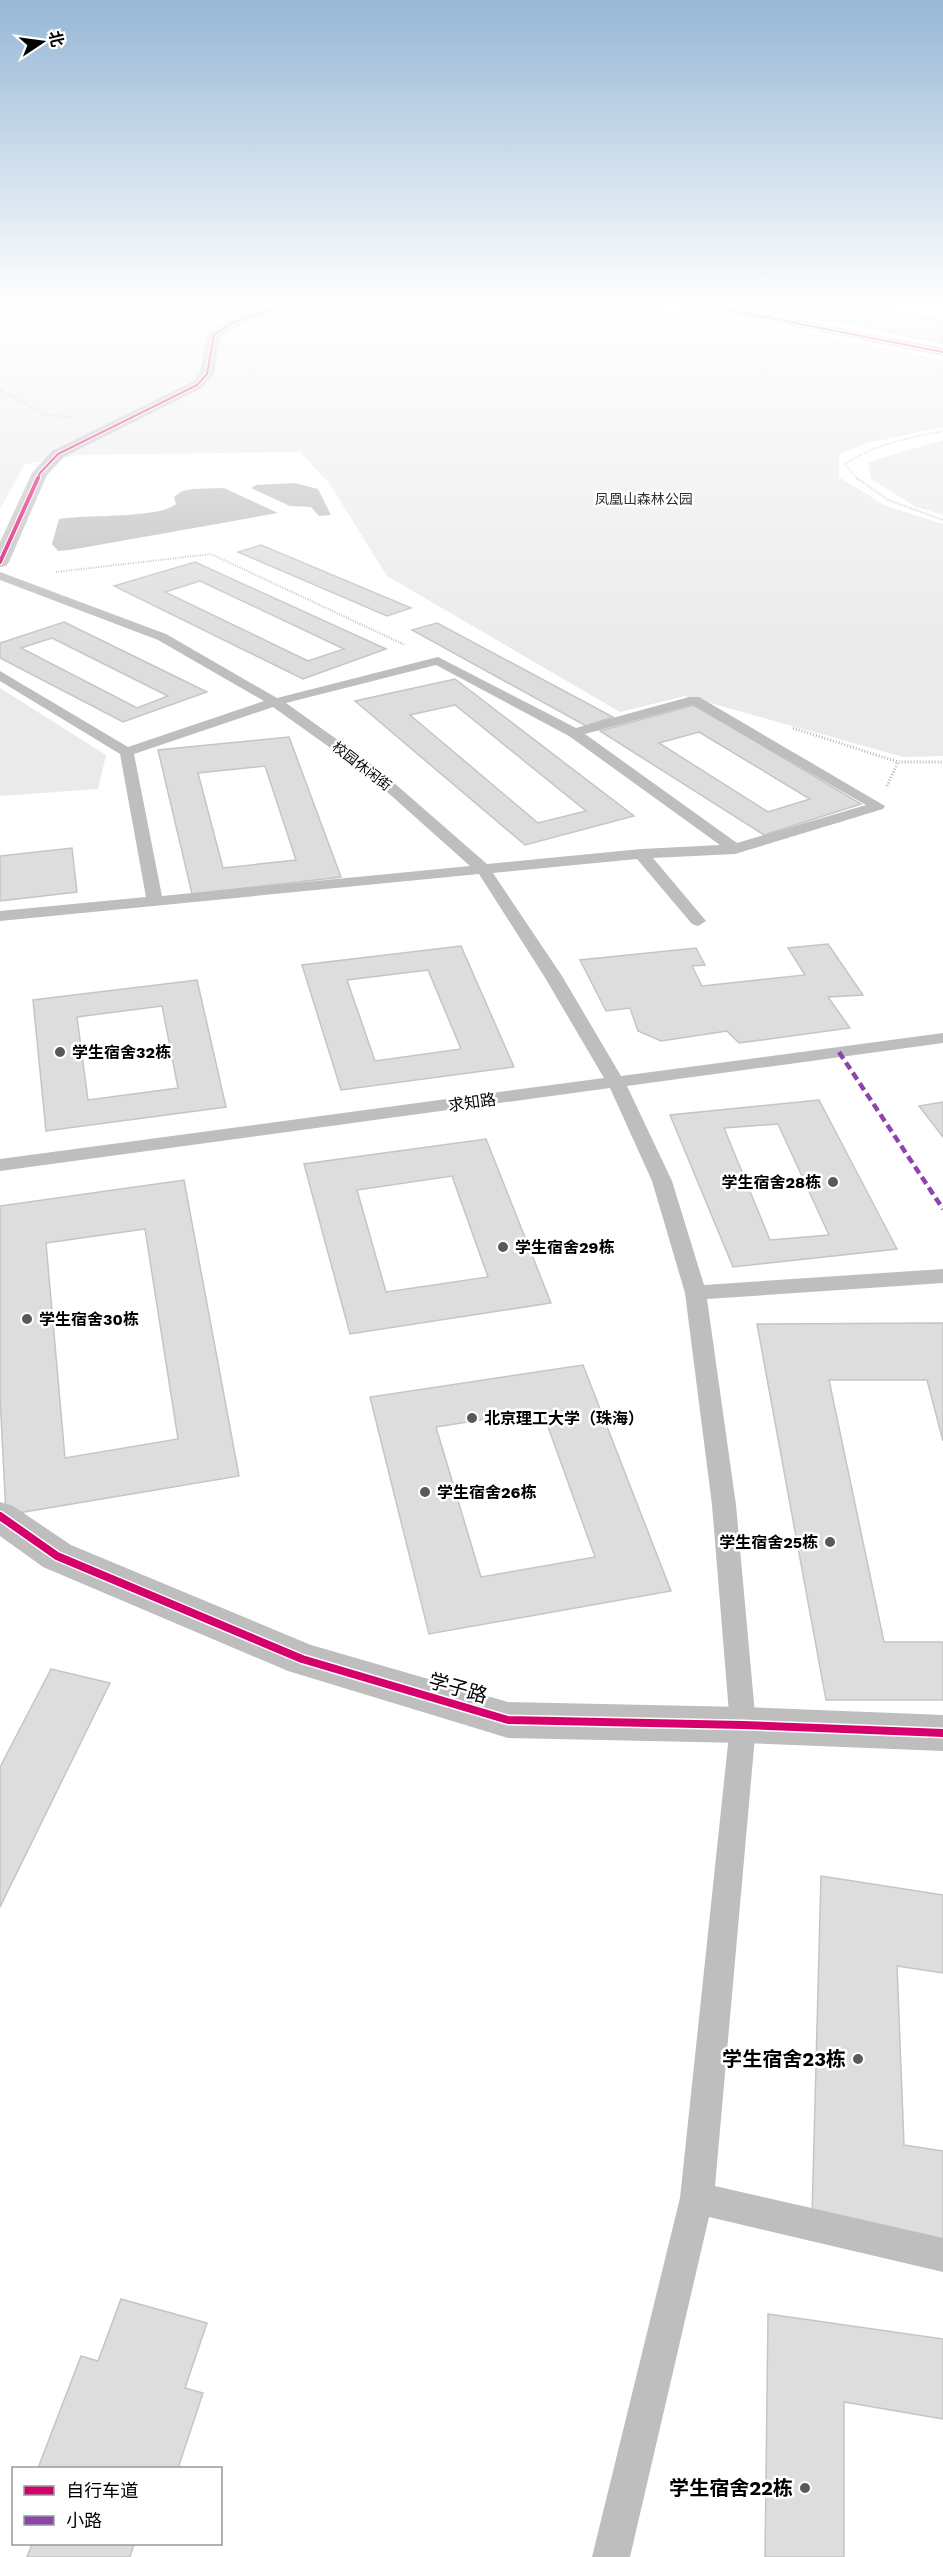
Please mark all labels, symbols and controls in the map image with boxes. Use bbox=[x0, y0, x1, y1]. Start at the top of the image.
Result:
north arrow bbox=[12, 12, 72, 72]
text: 北 bbox=[45, 29, 67, 49]
park label: 凤凰山森林公园 bbox=[595, 491, 693, 507]
street label: 校园休闲街 bbox=[329, 738, 395, 794]
place label: 学生宿舍32栋 bbox=[72, 1043, 171, 1062]
marker: 学生宿舍32栋 bbox=[53, 1045, 67, 1059]
street label: 求知路 bbox=[447, 1090, 497, 1115]
place label: 学生宿舍28栋 bbox=[721, 1173, 821, 1192]
marker: 学生宿舍28栋 bbox=[826, 1175, 840, 1189]
place label: 学生宿舍29栋 bbox=[515, 1238, 614, 1257]
marker: 学生宿舍29栋 bbox=[496, 1240, 510, 1254]
place label: 学生宿舍30栋 bbox=[39, 1310, 139, 1329]
marker: 学生宿舍30栋 bbox=[20, 1312, 34, 1326]
place label: 北京理工大学（珠海） bbox=[484, 1409, 644, 1428]
marker: 北京理工大学（珠海） bbox=[465, 1411, 479, 1425]
place label: 学生宿舍26栋 bbox=[437, 1483, 536, 1502]
marker: 学生宿舍26栋 bbox=[418, 1485, 432, 1499]
place label: 学生宿舍25栋 bbox=[719, 1533, 818, 1552]
marker: 学生宿舍25栋 bbox=[823, 1535, 837, 1549]
street label: 学子路 bbox=[426, 1668, 490, 1708]
place label: 学生宿舍23栋 bbox=[722, 2047, 846, 2071]
marker: 学生宿舍23栋 bbox=[851, 2052, 865, 2066]
legend bbox=[12, 2467, 222, 2545]
place label: 学生宿舍22栋 bbox=[669, 2476, 793, 2500]
text: 自行车道 bbox=[66, 2480, 138, 2501]
marker: 学生宿舍22栋 bbox=[798, 2481, 812, 2495]
text: 小路 bbox=[66, 2510, 102, 2531]

